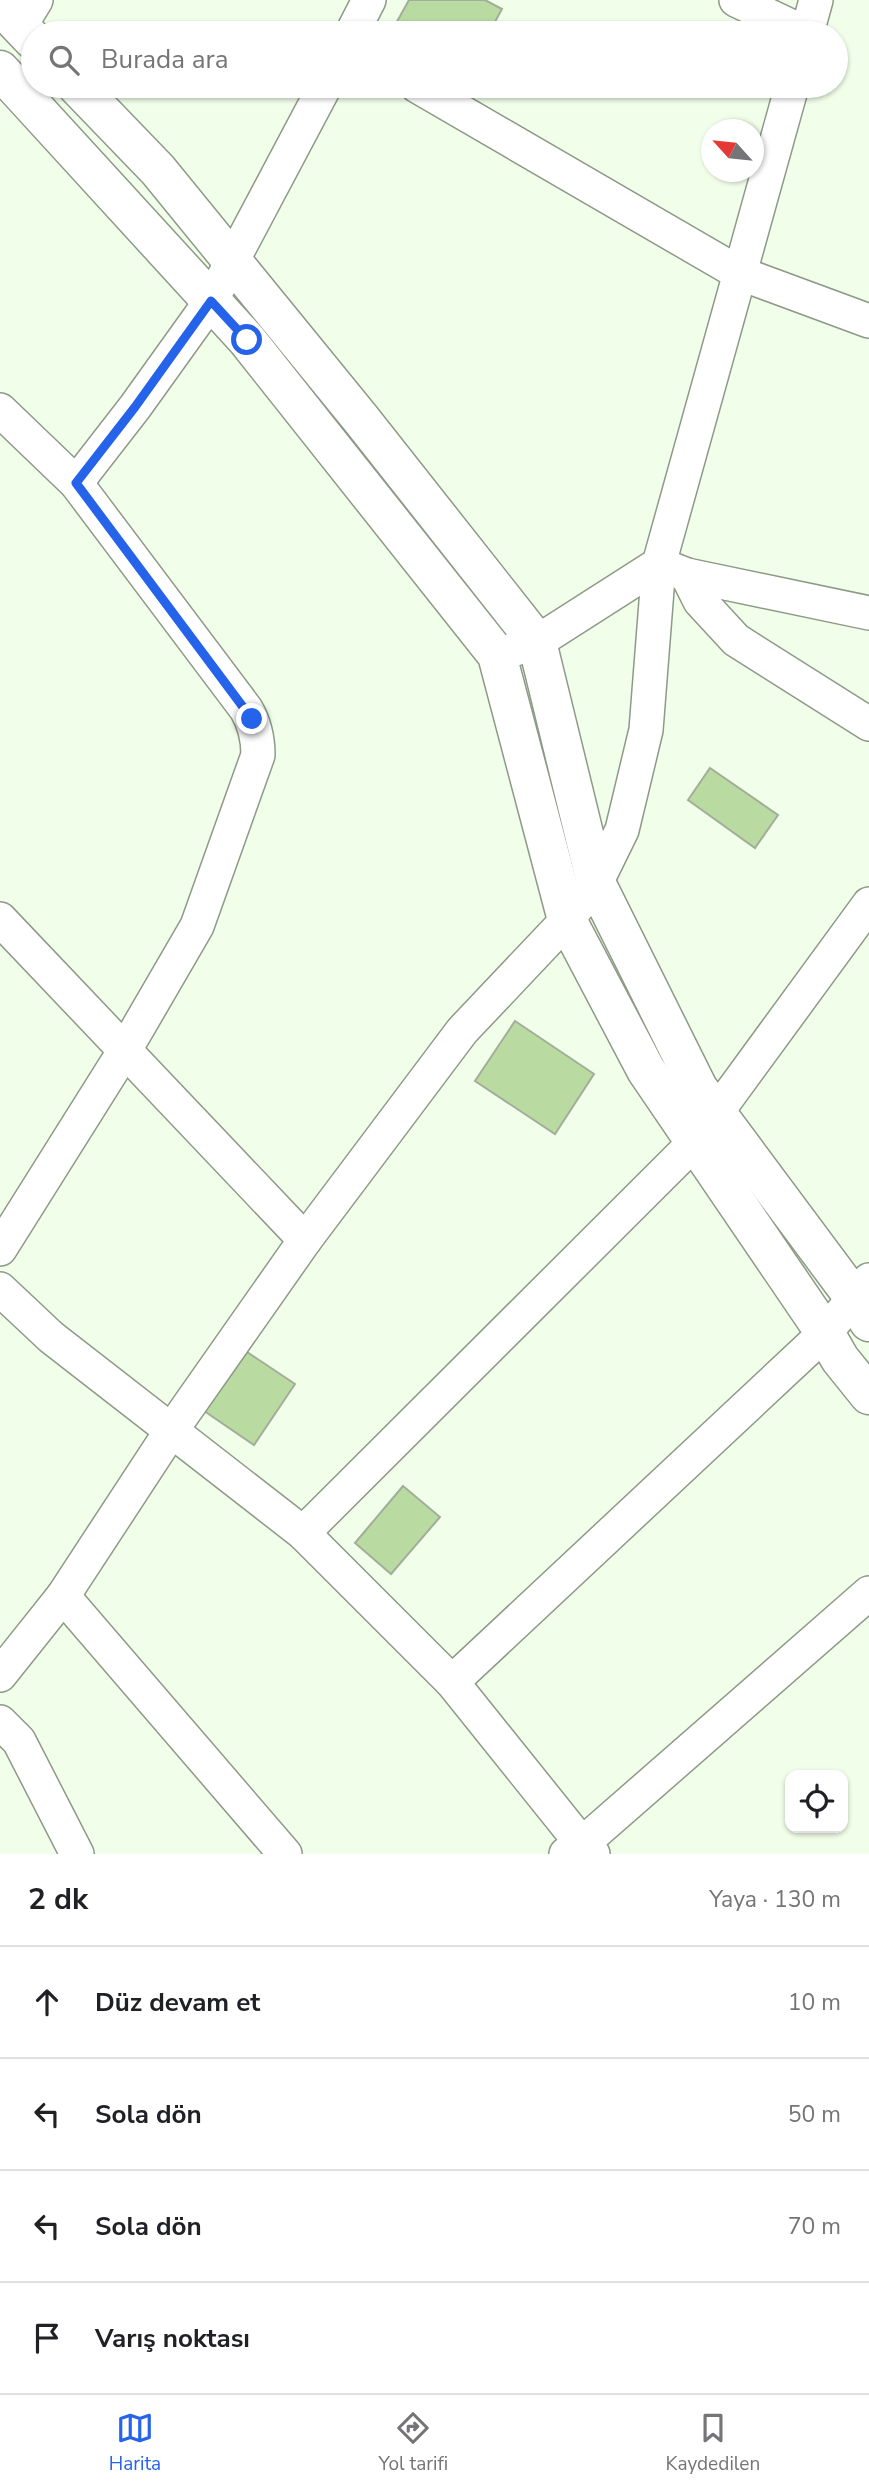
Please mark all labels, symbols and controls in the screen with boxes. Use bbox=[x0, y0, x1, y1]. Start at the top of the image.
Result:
search box bbox=[21, 21, 848, 98]
icon: search bbox=[45, 41, 83, 79]
text: Burada ara bbox=[101, 42, 228, 77]
north arrow bbox=[701, 119, 764, 182]
route start bbox=[231, 324, 262, 355]
route end bbox=[236, 703, 267, 734]
map controls bbox=[785, 1770, 848, 1833]
button: locate bbox=[785, 1770, 848, 1833]
text: 2 dk bbox=[28, 1879, 88, 1920]
text: Yaya · 130 m bbox=[709, 1884, 841, 1915]
icon: ahead bbox=[28, 1983, 66, 2021]
text: Düz devam et bbox=[95, 1985, 260, 2020]
text: 10 m bbox=[788, 1987, 841, 2018]
icon: left bbox=[28, 2095, 66, 2133]
text: Sola dön bbox=[95, 2097, 202, 2132]
text: 50 m bbox=[788, 2099, 841, 2130]
icon: left bbox=[28, 2207, 66, 2245]
text: Sola dön bbox=[95, 2209, 202, 2244]
text: 70 m bbox=[788, 2211, 841, 2242]
icon: arrive bbox=[28, 2319, 66, 2357]
text: Varış noktası bbox=[95, 2321, 250, 2356]
tab: Harita bbox=[109, 2409, 161, 2477]
tab: Yol tarifi bbox=[379, 2409, 448, 2477]
tab: Kaydedilen bbox=[666, 2409, 760, 2477]

